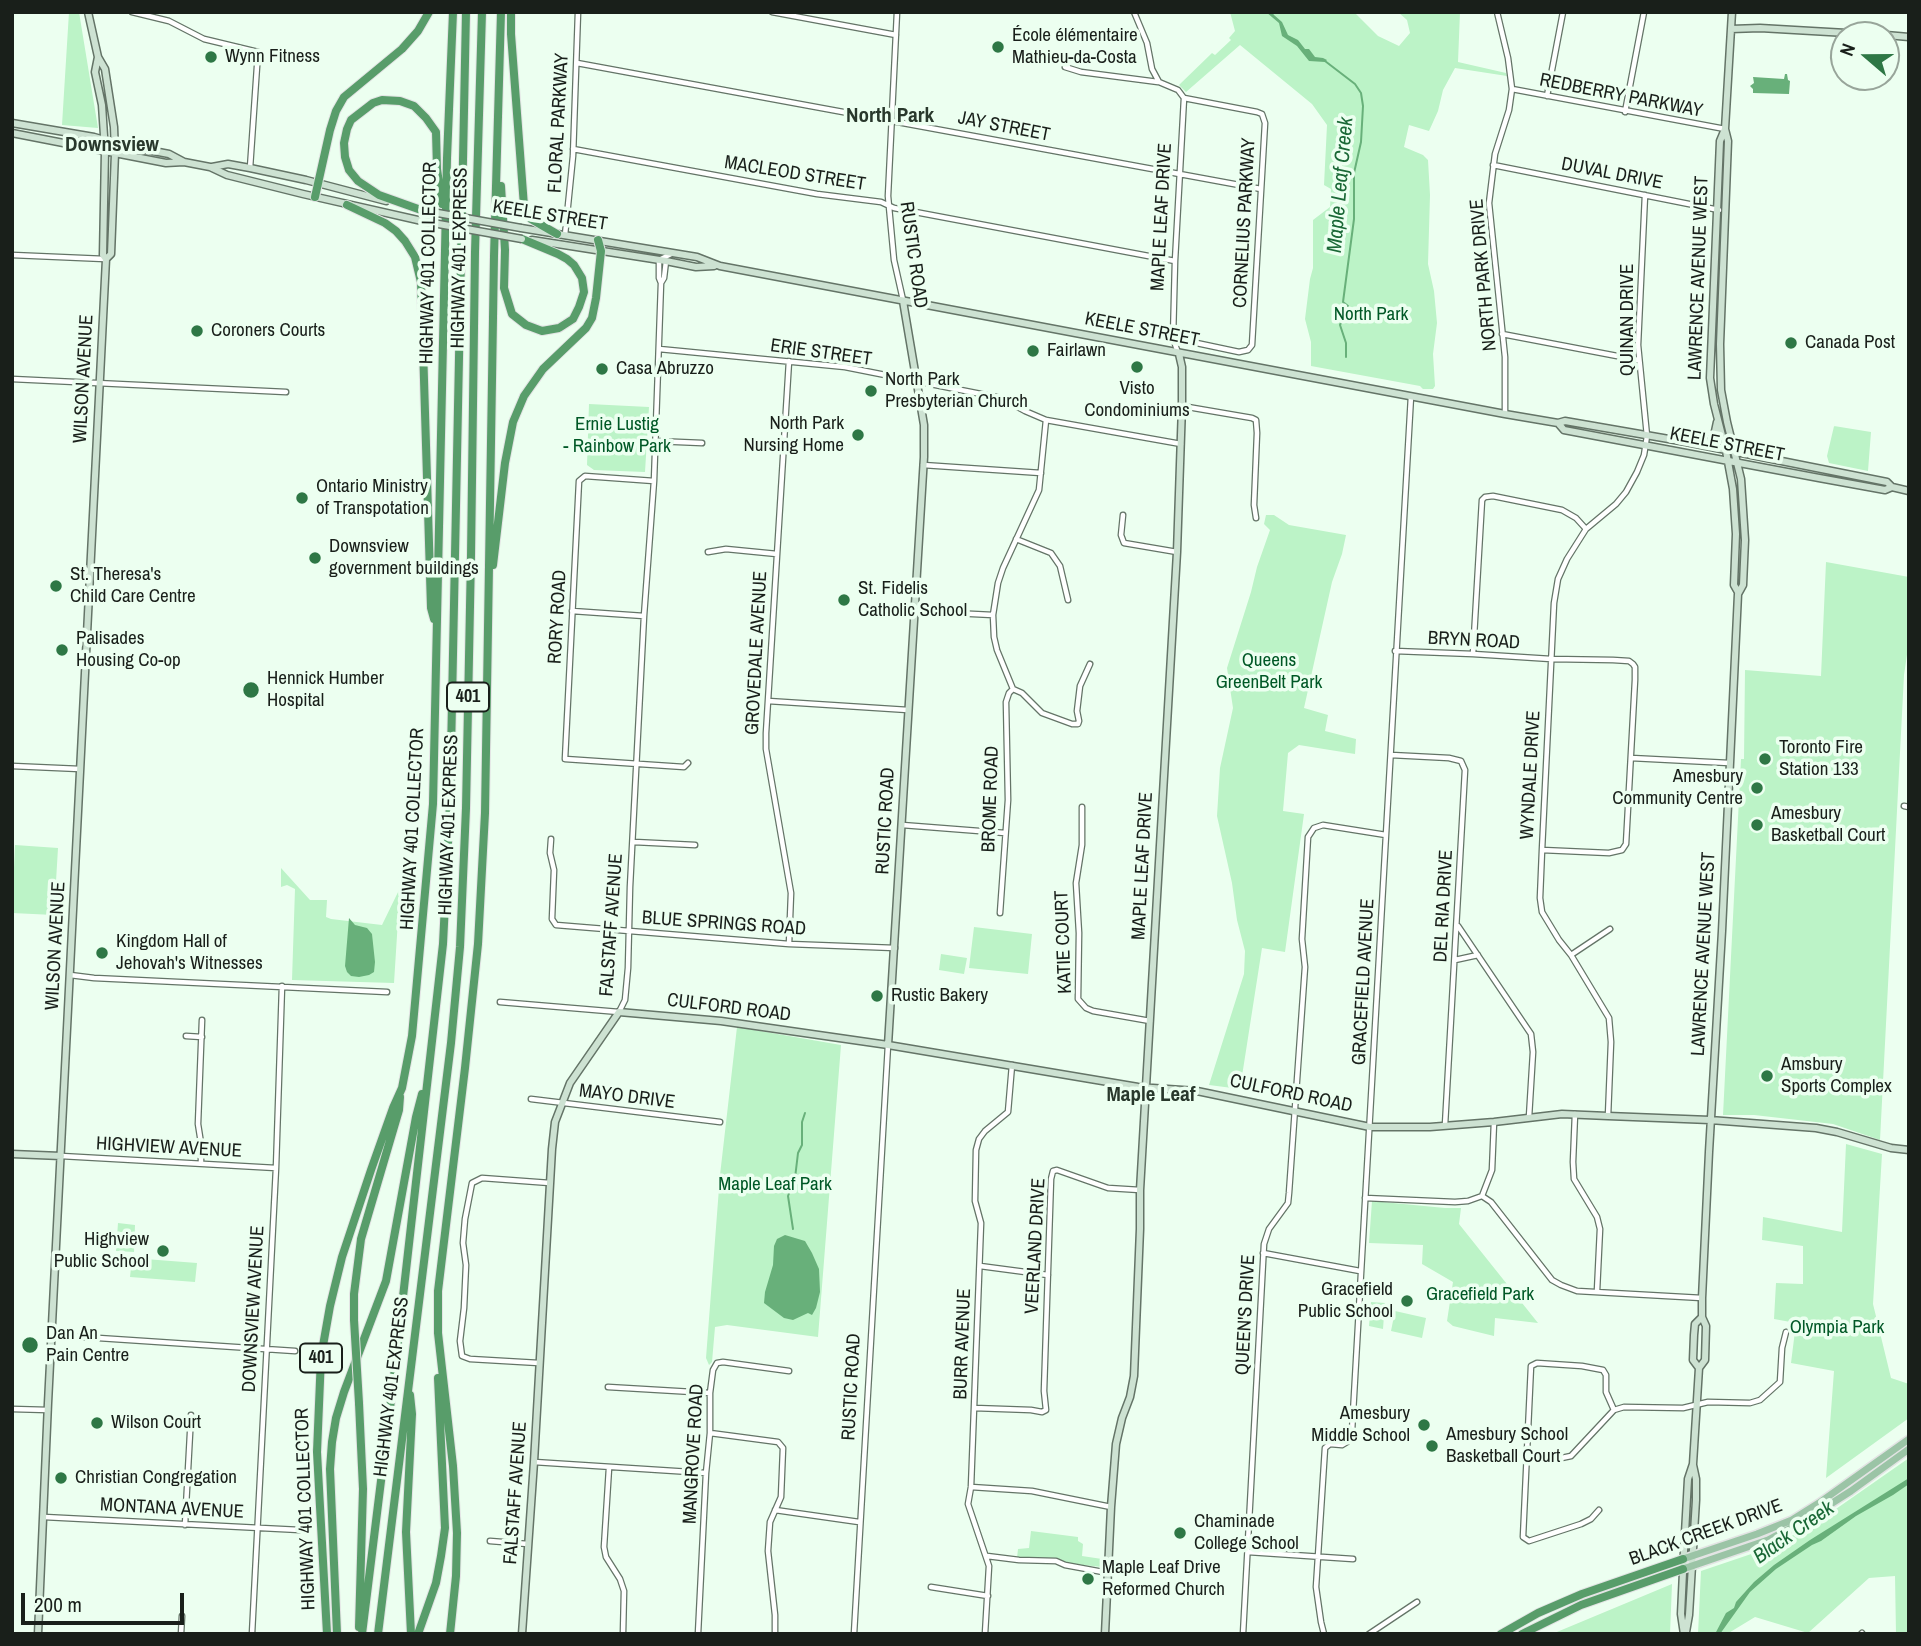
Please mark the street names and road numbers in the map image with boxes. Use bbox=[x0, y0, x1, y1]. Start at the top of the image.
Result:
street label: FLORAL PARKWAY bbox=[544, 52, 574, 194]
street label: REDBERRY PARKWAY bbox=[1537, 69, 1705, 123]
street label: JAY STREET bbox=[956, 107, 1052, 147]
street label: CORNELIUS PARKWAY bbox=[1229, 137, 1261, 309]
street label: MAPLE LEAF DRIVE bbox=[1147, 142, 1177, 292]
street label: MACLEOD STREET bbox=[723, 152, 867, 196]
street label: DUVAL DRIVE bbox=[1559, 153, 1665, 195]
street label: HIGHWAY 401 COLLECTOR bbox=[416, 162, 442, 364]
street label: HIGHWAY 401 EXPRESS bbox=[447, 167, 473, 349]
street label: LAWRENCE AVENUE WEST bbox=[1684, 176, 1714, 380]
street label: KEELE STREET bbox=[491, 196, 609, 236]
street label: NORTH PARK DRIVE bbox=[1466, 198, 1502, 352]
street label: RUSTIC ROAD bbox=[894, 200, 932, 310]
street label: QUINAN DRIVE bbox=[1617, 264, 1639, 376]
street label: KEELE STREET bbox=[1083, 308, 1201, 352]
street label: WILSON AVENUE bbox=[69, 314, 99, 444]
street label: ERIE STREET bbox=[769, 335, 873, 371]
street label: KEELE STREET bbox=[1668, 423, 1786, 467]
street label: RORY ROAD bbox=[544, 569, 572, 665]
street label: GROVEDALE AVENUE bbox=[741, 570, 773, 736]
street label: BRYN ROAD bbox=[1427, 627, 1521, 655]
road number: 401 bbox=[447, 682, 489, 712]
street label: WYNDALE DRIVE bbox=[1516, 710, 1546, 840]
street label: HIGHWAY 401 COLLECTOR bbox=[396, 727, 430, 931]
street label: HIGHWAY 401 EXPRESS bbox=[434, 734, 464, 916]
street label: BROME ROAD bbox=[978, 745, 1004, 853]
street label: RUSTIC ROAD bbox=[872, 767, 900, 875]
street label: MAPLE LEAF DRIVE bbox=[1128, 791, 1158, 941]
street label: DEL RIA DRIVE bbox=[1430, 849, 1458, 963]
street label: LAWRENCE AVENUE WEST bbox=[1687, 851, 1721, 1057]
street label: FALSTAFF AVENUE bbox=[596, 853, 628, 997]
street label: WILSON AVENUE bbox=[41, 881, 71, 1011]
street label: KATIE COURT bbox=[1051, 890, 1077, 994]
street label: GRACEFIELD AVENUE bbox=[1348, 898, 1380, 1066]
street label: BLUE SPRINGS ROAD bbox=[641, 907, 807, 941]
street label: CULFORD ROAD bbox=[666, 989, 792, 1027]
street label: CULFORD ROAD bbox=[1228, 1070, 1354, 1118]
street label: MAYO DRIVE bbox=[578, 1080, 676, 1114]
street label: HIGHVIEW AVENUE bbox=[95, 1133, 243, 1163]
street label: VEERLAND DRIVE bbox=[1021, 1178, 1051, 1314]
street label: DOWNSVIEW AVENUE bbox=[238, 1225, 270, 1393]
street label: QUEEN'S DRIVE bbox=[1231, 1254, 1261, 1376]
street label: BURR AVENUE bbox=[950, 1288, 976, 1400]
street label: HIGHWAY 401 EXPRESS bbox=[370, 1296, 414, 1478]
street label: RUSTIC ROAD bbox=[838, 1333, 866, 1441]
road number: 401 bbox=[300, 1344, 342, 1372]
street label: MANGROVE ROAD bbox=[679, 1383, 709, 1525]
street label: HIGHWAY 401 COLLECTOR bbox=[291, 1407, 321, 1611]
street label: FALSTAFF AVENUE bbox=[500, 1421, 532, 1565]
street label: MONTANA AVENUE bbox=[99, 1494, 245, 1524]
street label: BLACK CREEK DRIVE bbox=[1626, 1495, 1786, 1571]

